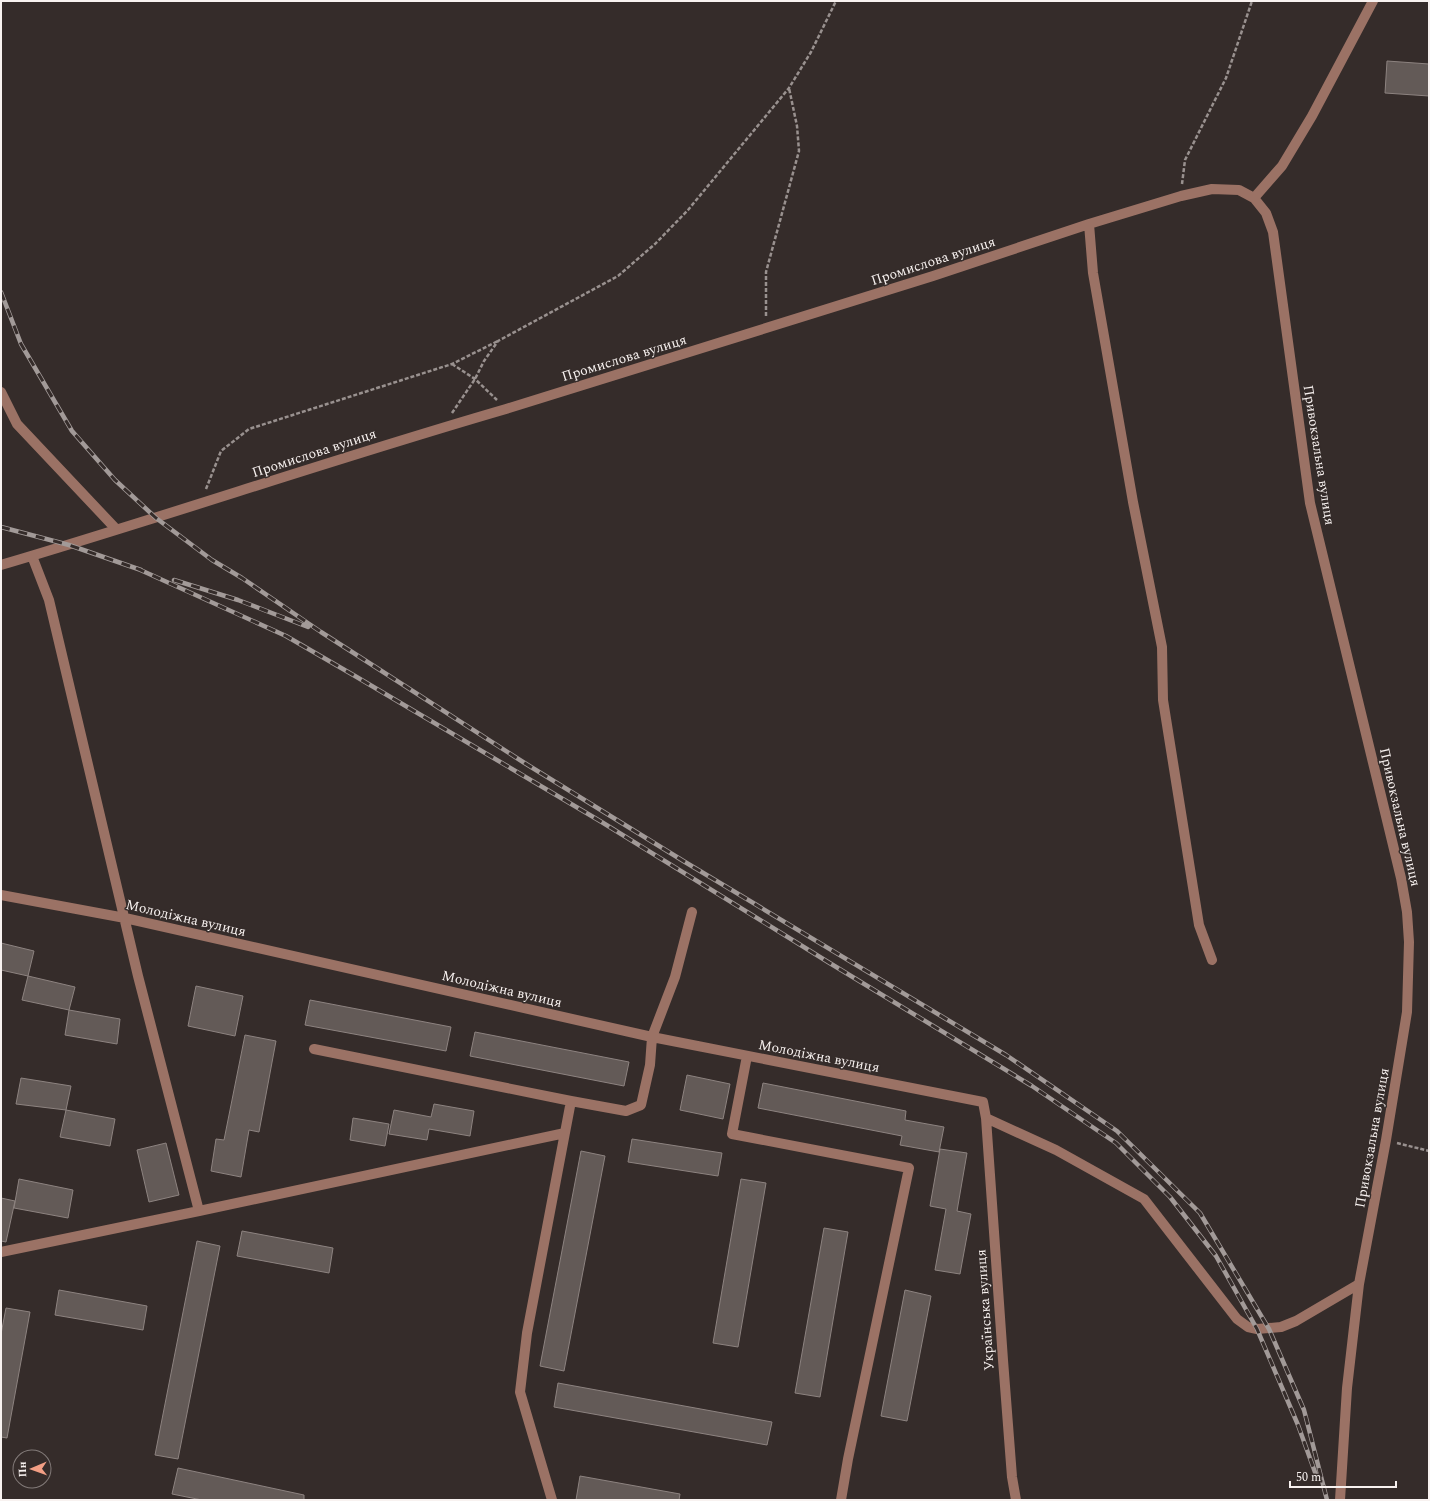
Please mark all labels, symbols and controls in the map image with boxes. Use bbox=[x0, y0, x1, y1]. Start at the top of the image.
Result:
street label: Промислова вулиця bbox=[868, 231, 998, 291]
street label: Промислова вулиця bbox=[559, 329, 689, 387]
street label: Привокзальна вулиця bbox=[1298, 383, 1340, 527]
street label: Промислова вулиця bbox=[249, 423, 379, 483]
street label: Привокзальна вулиця bbox=[1374, 746, 1426, 888]
street label: Молодіжна вулиця bbox=[124, 894, 248, 942]
street label: Молодіжна вулиця bbox=[440, 965, 564, 1013]
street label: Молодіжна вулиця bbox=[757, 1034, 881, 1078]
street label: Привокзальна вулиця bbox=[1349, 1066, 1395, 1210]
street label: Українська вулиця bbox=[970, 1249, 1000, 1371]
north arrow bbox=[12, 1449, 52, 1489]
text: Пн bbox=[14, 1461, 31, 1478]
scale bar bbox=[1290, 1463, 1396, 1489]
text: 50 m bbox=[1296, 1468, 1321, 1487]

